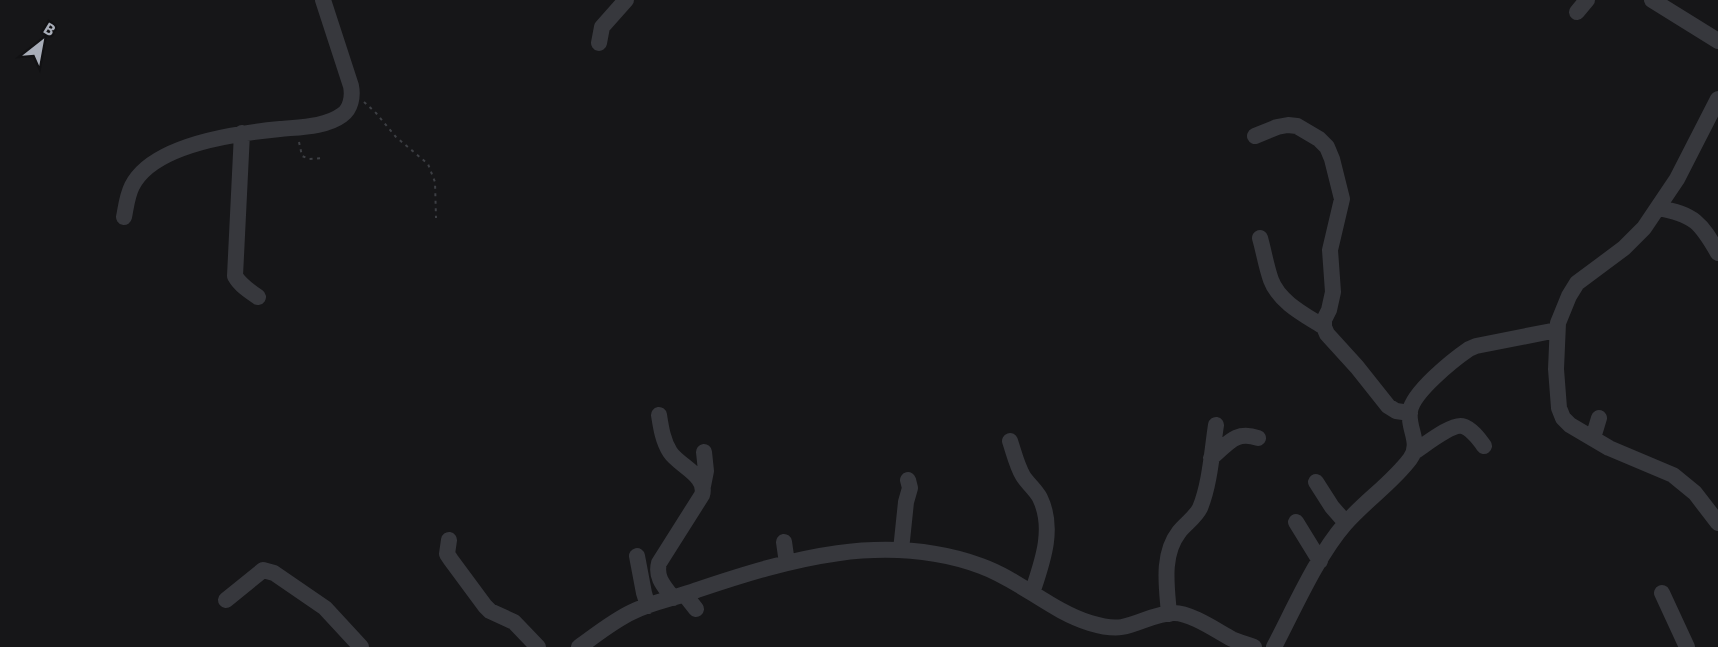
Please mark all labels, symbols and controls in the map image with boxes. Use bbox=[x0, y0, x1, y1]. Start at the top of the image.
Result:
north arrow bbox=[12, 12, 72, 72]
text: B bbox=[39, 17, 60, 41]

